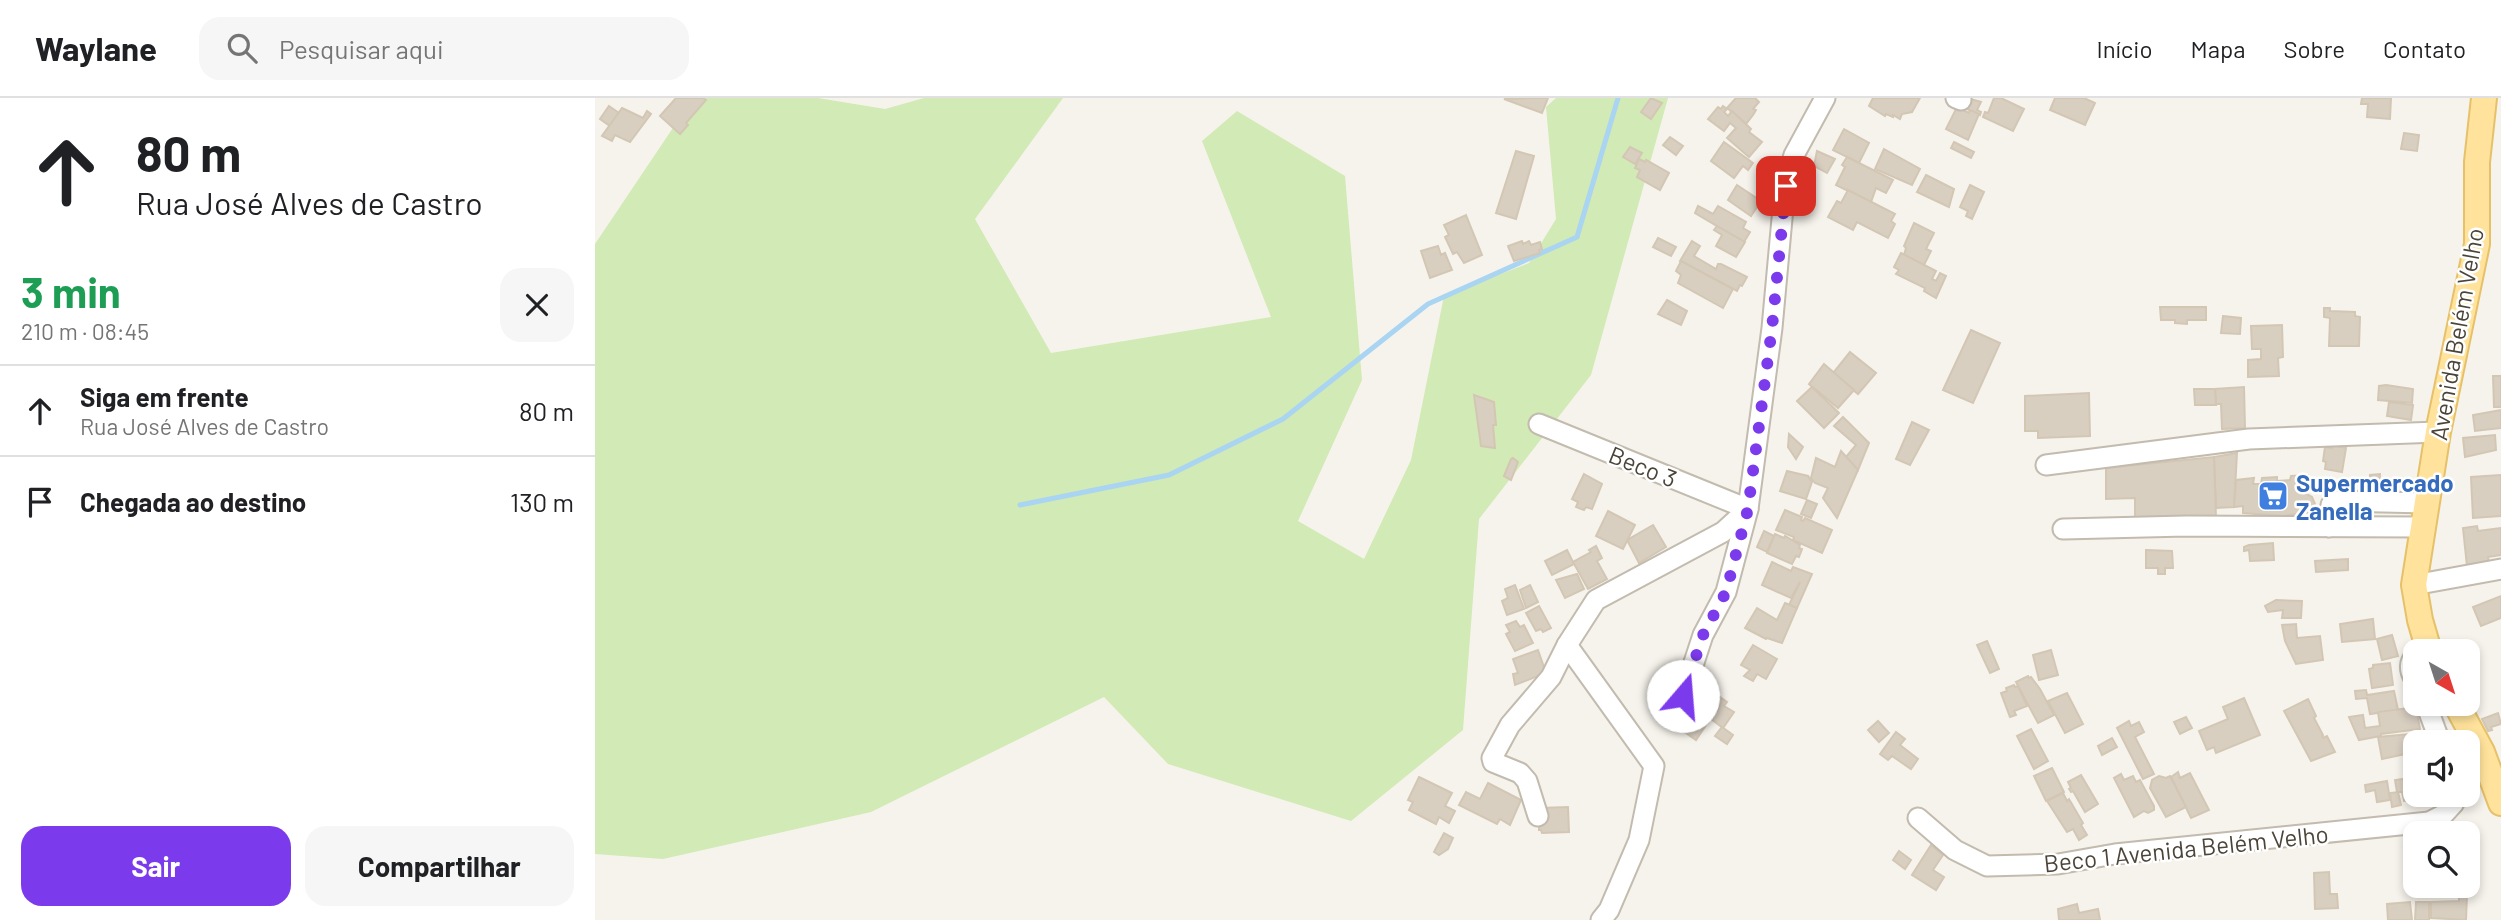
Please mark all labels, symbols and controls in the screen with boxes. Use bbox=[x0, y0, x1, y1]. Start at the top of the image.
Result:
search box bbox=[199, 17, 689, 80]
text: Waylane bbox=[35, 28, 157, 68]
icon: search bbox=[223, 29, 261, 67]
text: Pesquisar aqui bbox=[279, 33, 444, 64]
text: Início bbox=[2097, 34, 2153, 63]
text: Mapa bbox=[2191, 34, 2245, 63]
text: Sobre bbox=[2283, 34, 2345, 63]
text: Contato bbox=[2383, 34, 2466, 63]
text: 80 m bbox=[136, 123, 241, 182]
icon: ahead bbox=[21, 126, 112, 217]
pin bbox=[1756, 156, 1816, 216]
icon: arrive bbox=[1767, 167, 1805, 205]
text: Rua José Alves de Castro bbox=[136, 183, 483, 221]
street label: Avenida Belém Velho bbox=[2423, 226, 2489, 442]
text: 3 min bbox=[21, 266, 121, 316]
button: close bbox=[500, 268, 574, 342]
text: 210 m · 08:45 bbox=[21, 317, 149, 345]
text: Siga em frente bbox=[80, 381, 249, 412]
icon: ahead bbox=[21, 392, 59, 430]
text: 80 m bbox=[519, 395, 574, 426]
text: Rua José Alves de Castro bbox=[80, 412, 329, 440]
street label: Beco 3 bbox=[1605, 439, 1681, 493]
place label: Supermercado Zanella bbox=[2296, 468, 2454, 525]
supermarket icon: Supermercado Zanella bbox=[2256, 479, 2290, 513]
icon: arrive bbox=[21, 483, 59, 521]
text: Chegada ao destino bbox=[80, 486, 306, 517]
text: 130 m bbox=[510, 486, 574, 517]
north arrow bbox=[2403, 639, 2480, 716]
map controls bbox=[2403, 639, 2480, 898]
position arrow bbox=[1646, 659, 1720, 733]
button: sound bbox=[2403, 730, 2480, 807]
street label: Beco 1 Avenida Belém Velho bbox=[2042, 819, 2330, 877]
button: search bbox=[2403, 821, 2480, 898]
button: Sair bbox=[21, 826, 291, 906]
button: Compartilhar bbox=[305, 826, 574, 906]

